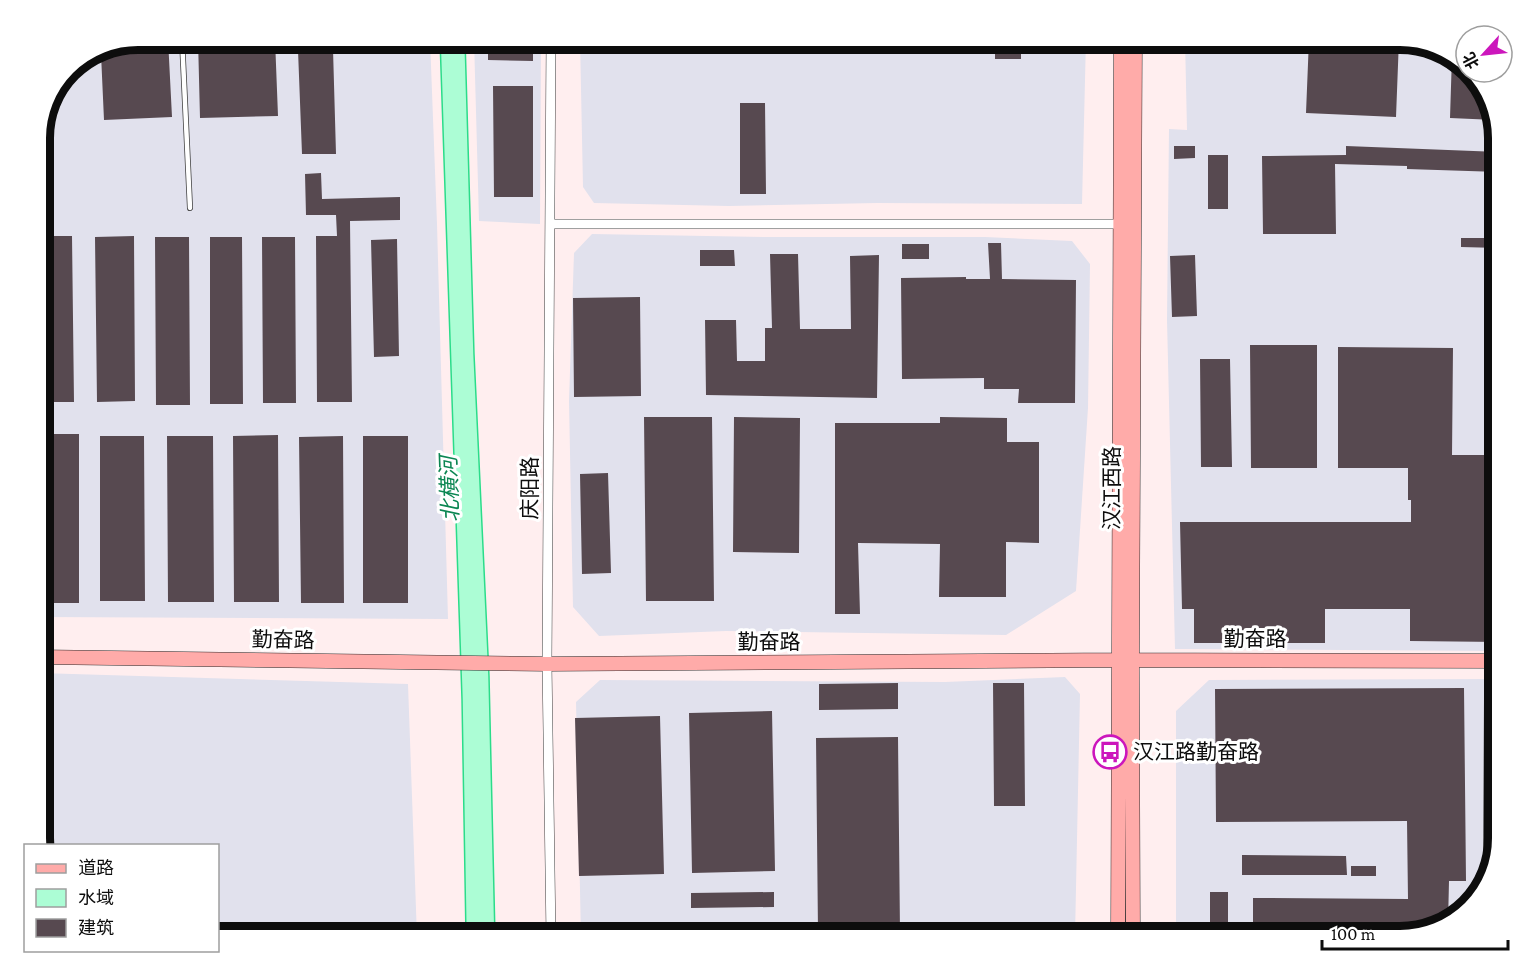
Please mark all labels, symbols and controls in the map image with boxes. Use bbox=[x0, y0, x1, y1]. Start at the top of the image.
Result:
north arrow bbox=[1454, 24, 1514, 84]
text: 北 bbox=[1460, 50, 1482, 72]
street label: 汉江西路 bbox=[1100, 446, 1124, 530]
water label: 北横河 bbox=[436, 452, 463, 522]
street label: 庆阳路 bbox=[518, 457, 542, 520]
street label: 勤奋路 bbox=[251, 627, 315, 653]
street label: 勤奋路 bbox=[1224, 627, 1287, 651]
street label: 勤奋路 bbox=[738, 630, 801, 654]
bus stop icon: 汉江路勤奋路 bbox=[1092, 734, 1128, 770]
place label: 汉江路勤奋路 bbox=[1133, 740, 1259, 764]
legend bbox=[24, 844, 219, 952]
text: 道路 bbox=[78, 858, 114, 878]
text: 水域 bbox=[78, 888, 114, 908]
scale bar bbox=[1322, 913, 1508, 951]
text: 建筑 bbox=[78, 918, 114, 938]
text: 100 m bbox=[1331, 924, 1376, 944]

